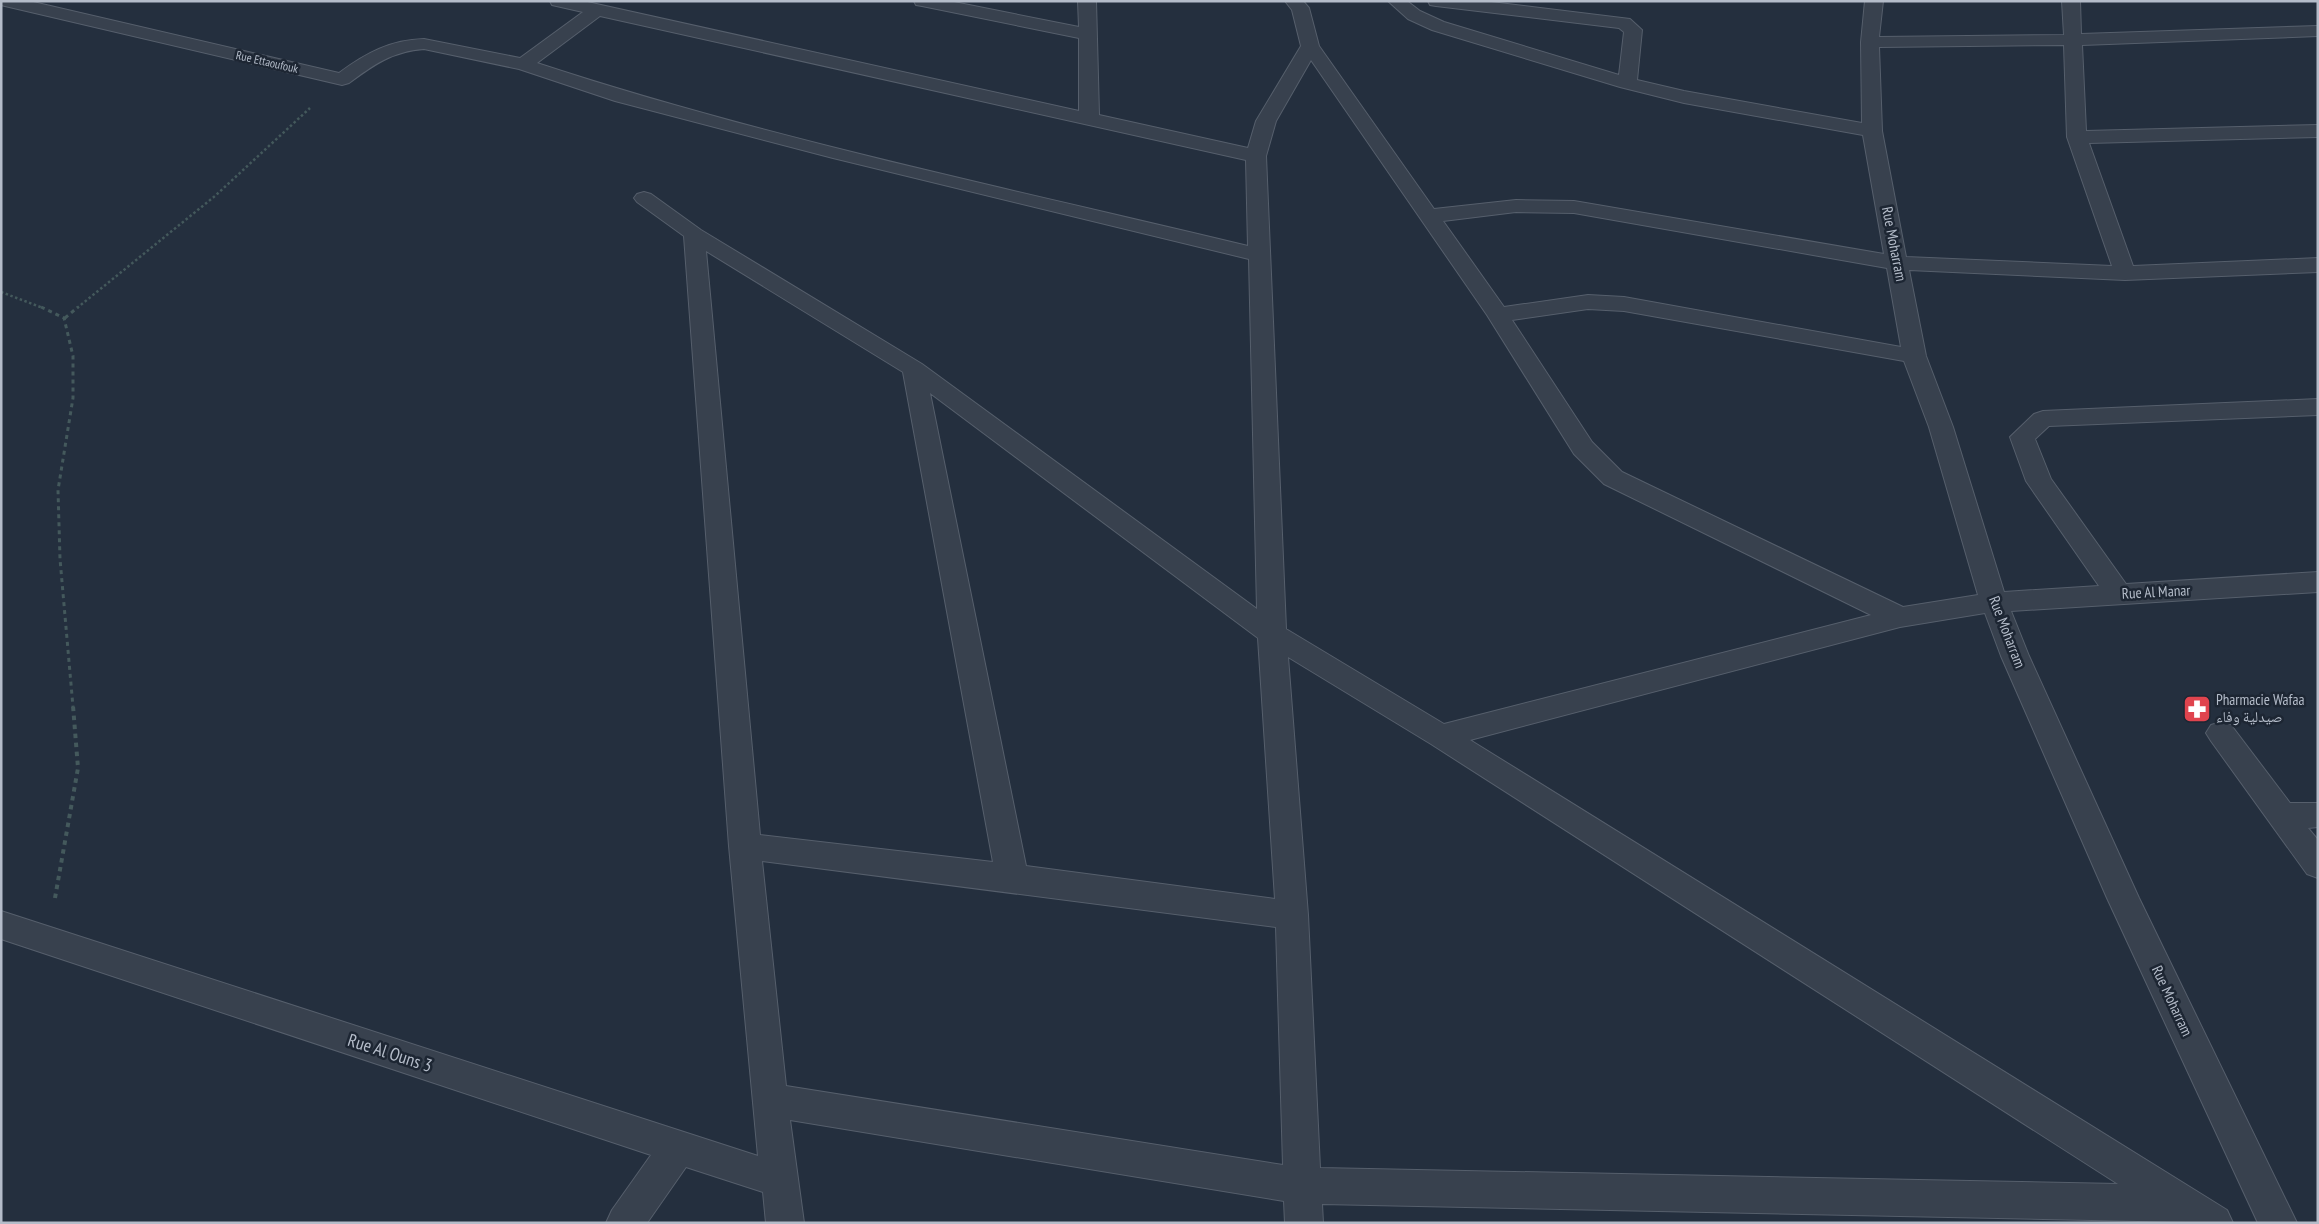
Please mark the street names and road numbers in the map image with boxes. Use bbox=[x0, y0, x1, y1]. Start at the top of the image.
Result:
street label: Rue Ettaoufouk bbox=[235, 47, 300, 76]
street label: Rue Moharram bbox=[1878, 205, 1911, 283]
street label: Rue Al Manar bbox=[2121, 580, 2192, 603]
street label: Rue Moharram bbox=[1985, 593, 2030, 671]
street label: Rue Moharram bbox=[2148, 962, 2197, 1039]
street label: Rue Al Ouns 3 bbox=[345, 1028, 435, 1077]

